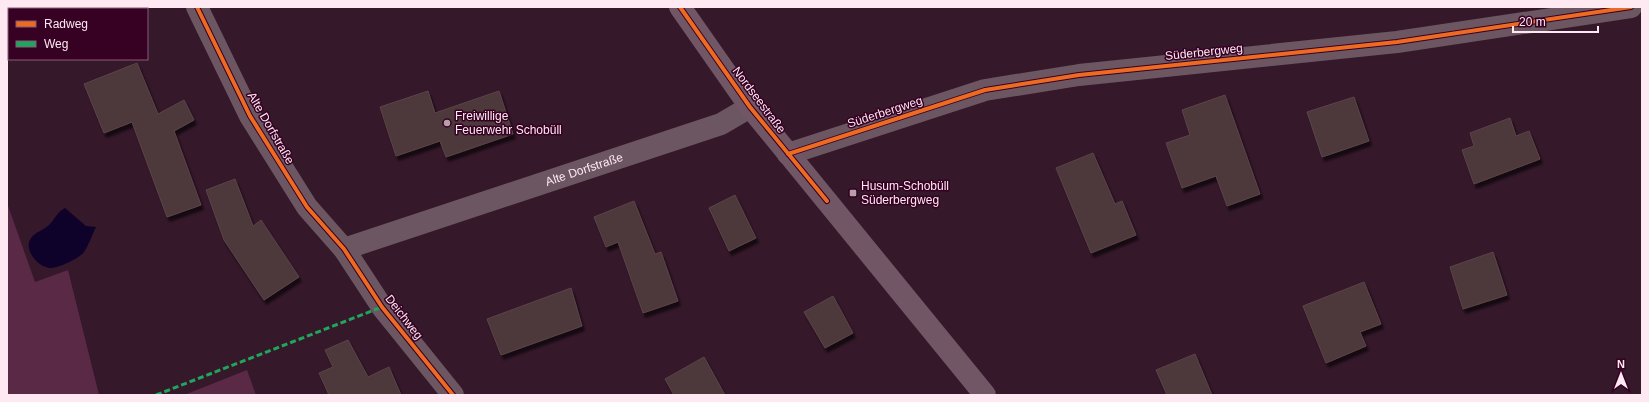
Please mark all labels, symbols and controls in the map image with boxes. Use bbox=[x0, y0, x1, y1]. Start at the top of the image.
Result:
legend bbox=[8, 8, 148, 60]
scale bar bbox=[1513, 8, 1598, 34]
text: 20 m bbox=[1519, 15, 1546, 29]
text: Radweg bbox=[44, 17, 88, 31]
text: Weg bbox=[44, 37, 68, 51]
street label: Süderbergweg bbox=[1164, 41, 1244, 63]
street label: Nordseestraße bbox=[730, 64, 789, 136]
street label: Alte Dorfstraße bbox=[245, 90, 297, 167]
street label: Süderbergweg bbox=[846, 93, 924, 131]
place label: Freiwillige Feuerwehr Schobüll bbox=[455, 109, 562, 137]
marker: Freiwillige Feuerwehr Schobüll bbox=[442, 118, 452, 128]
street label: Alte Dorfstraße bbox=[544, 150, 625, 189]
place label: Husum-Schobüll Süderbergweg bbox=[861, 179, 949, 207]
marker: Husum-Schobüll Süderbergweg bbox=[848, 188, 858, 198]
street label: Deichweg bbox=[382, 292, 426, 342]
north arrow bbox=[1601, 354, 1641, 394]
text: N bbox=[1617, 358, 1625, 370]

